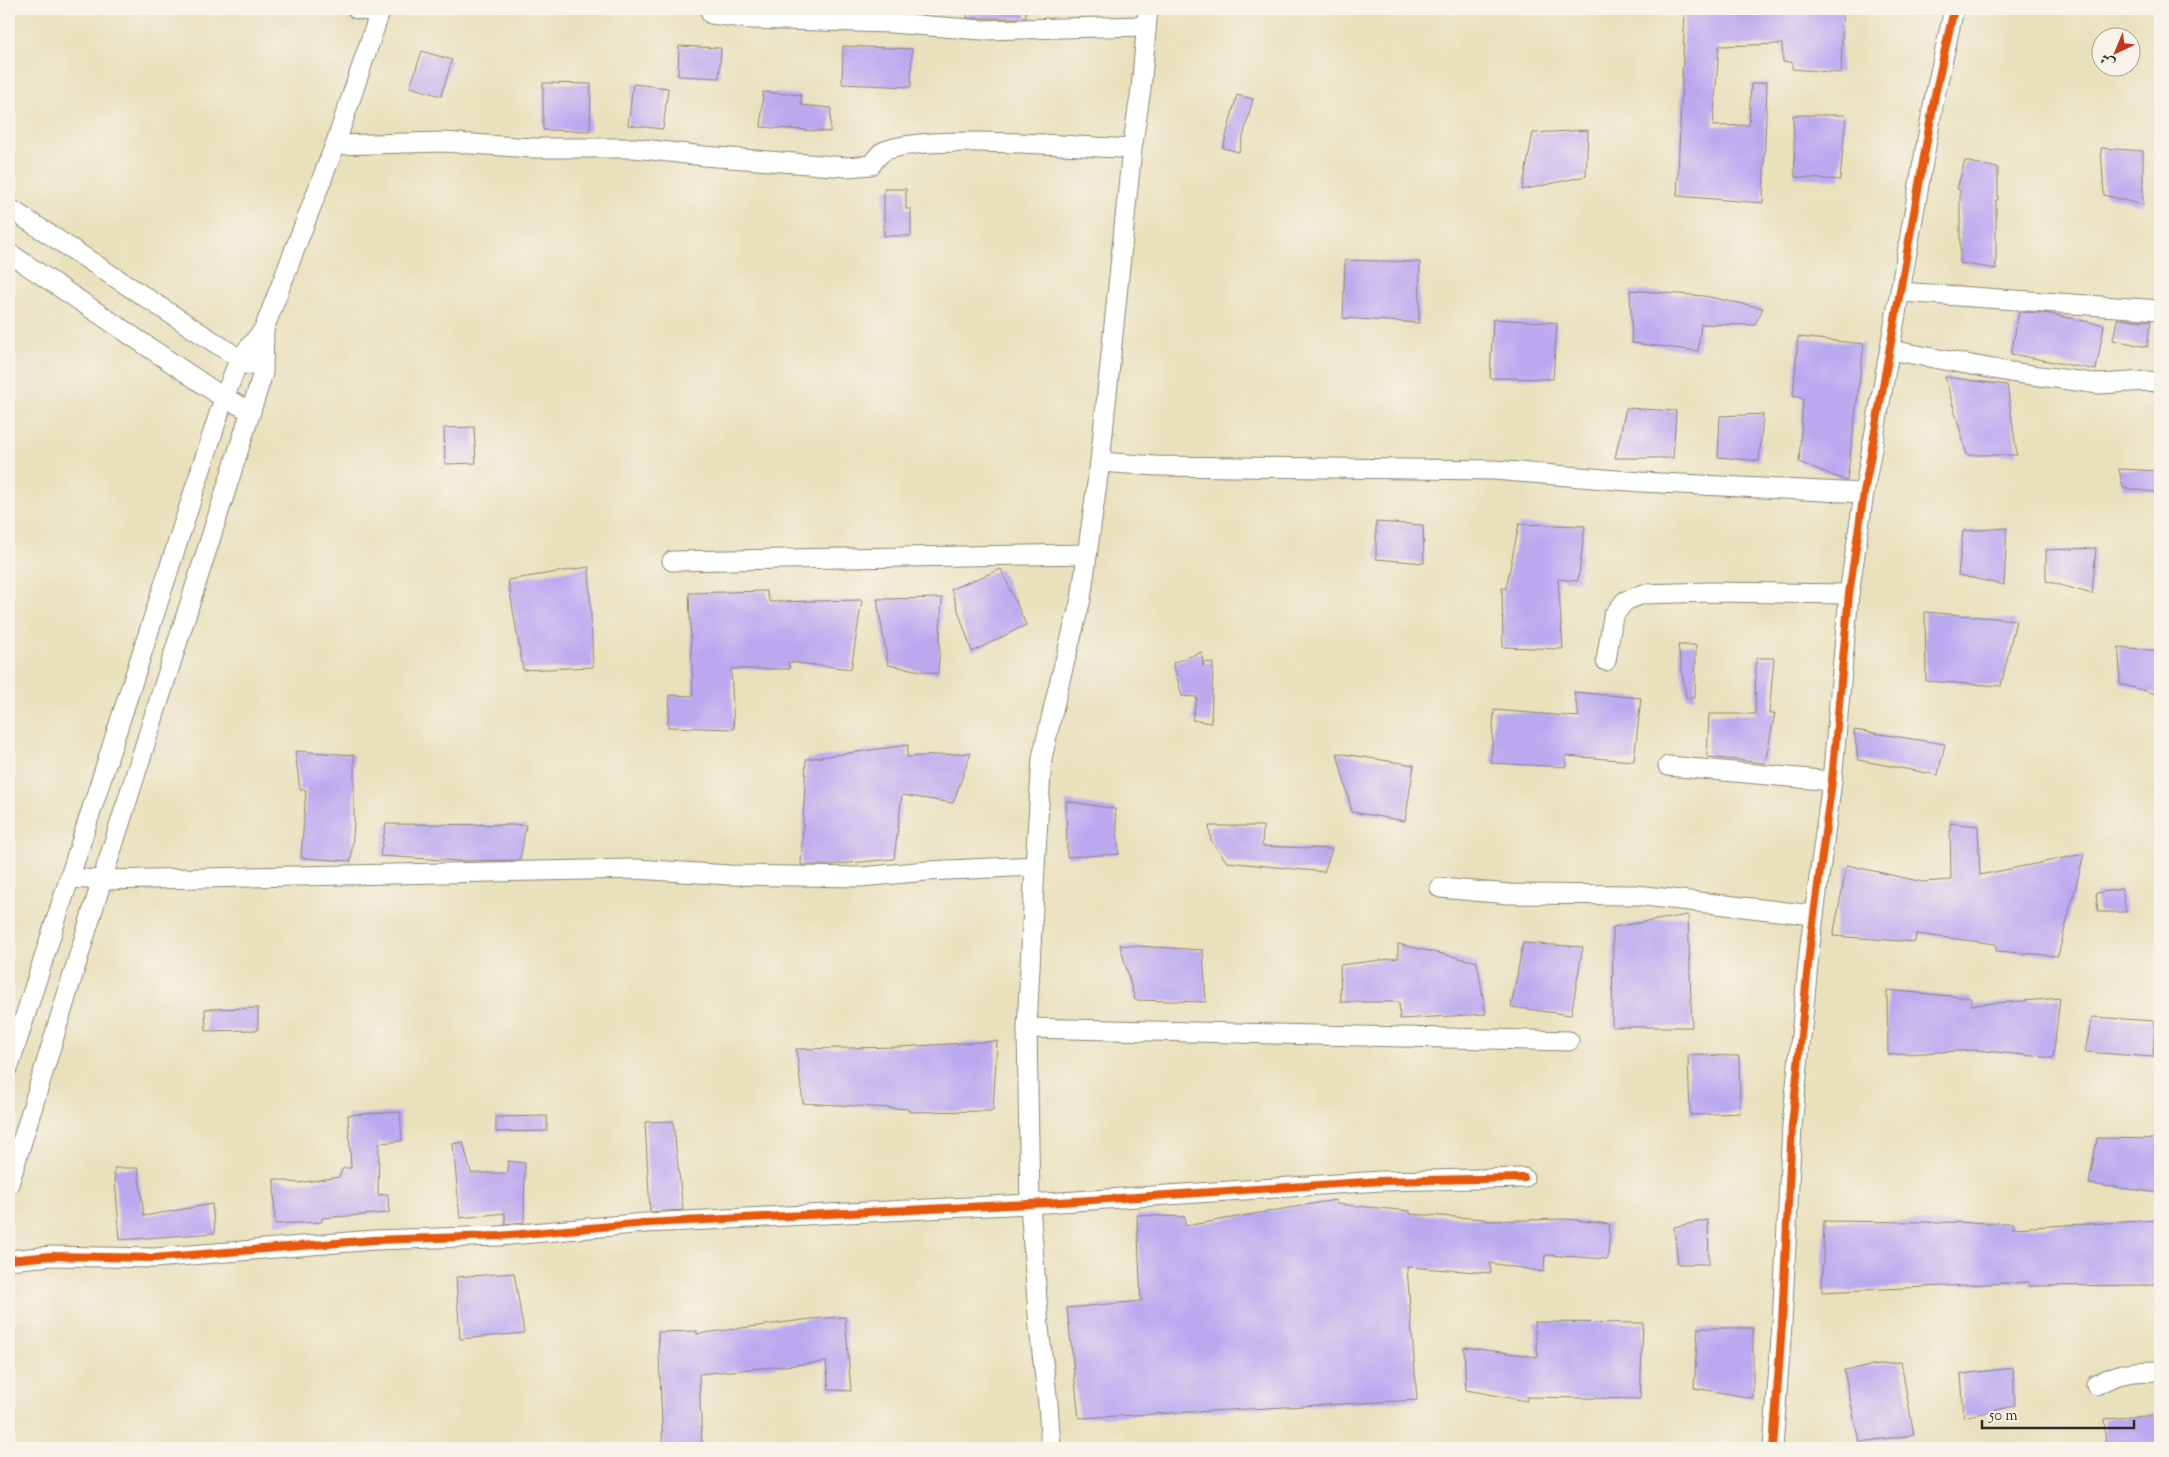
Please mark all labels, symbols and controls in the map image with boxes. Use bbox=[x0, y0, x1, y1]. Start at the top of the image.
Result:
north arrow bbox=[2092, 28, 2142, 78]
text: ش bbox=[2096, 48, 2120, 72]
scale bar bbox=[1982, 1397, 2134, 1429]
text: 50 m bbox=[1988, 1406, 2018, 1427]

